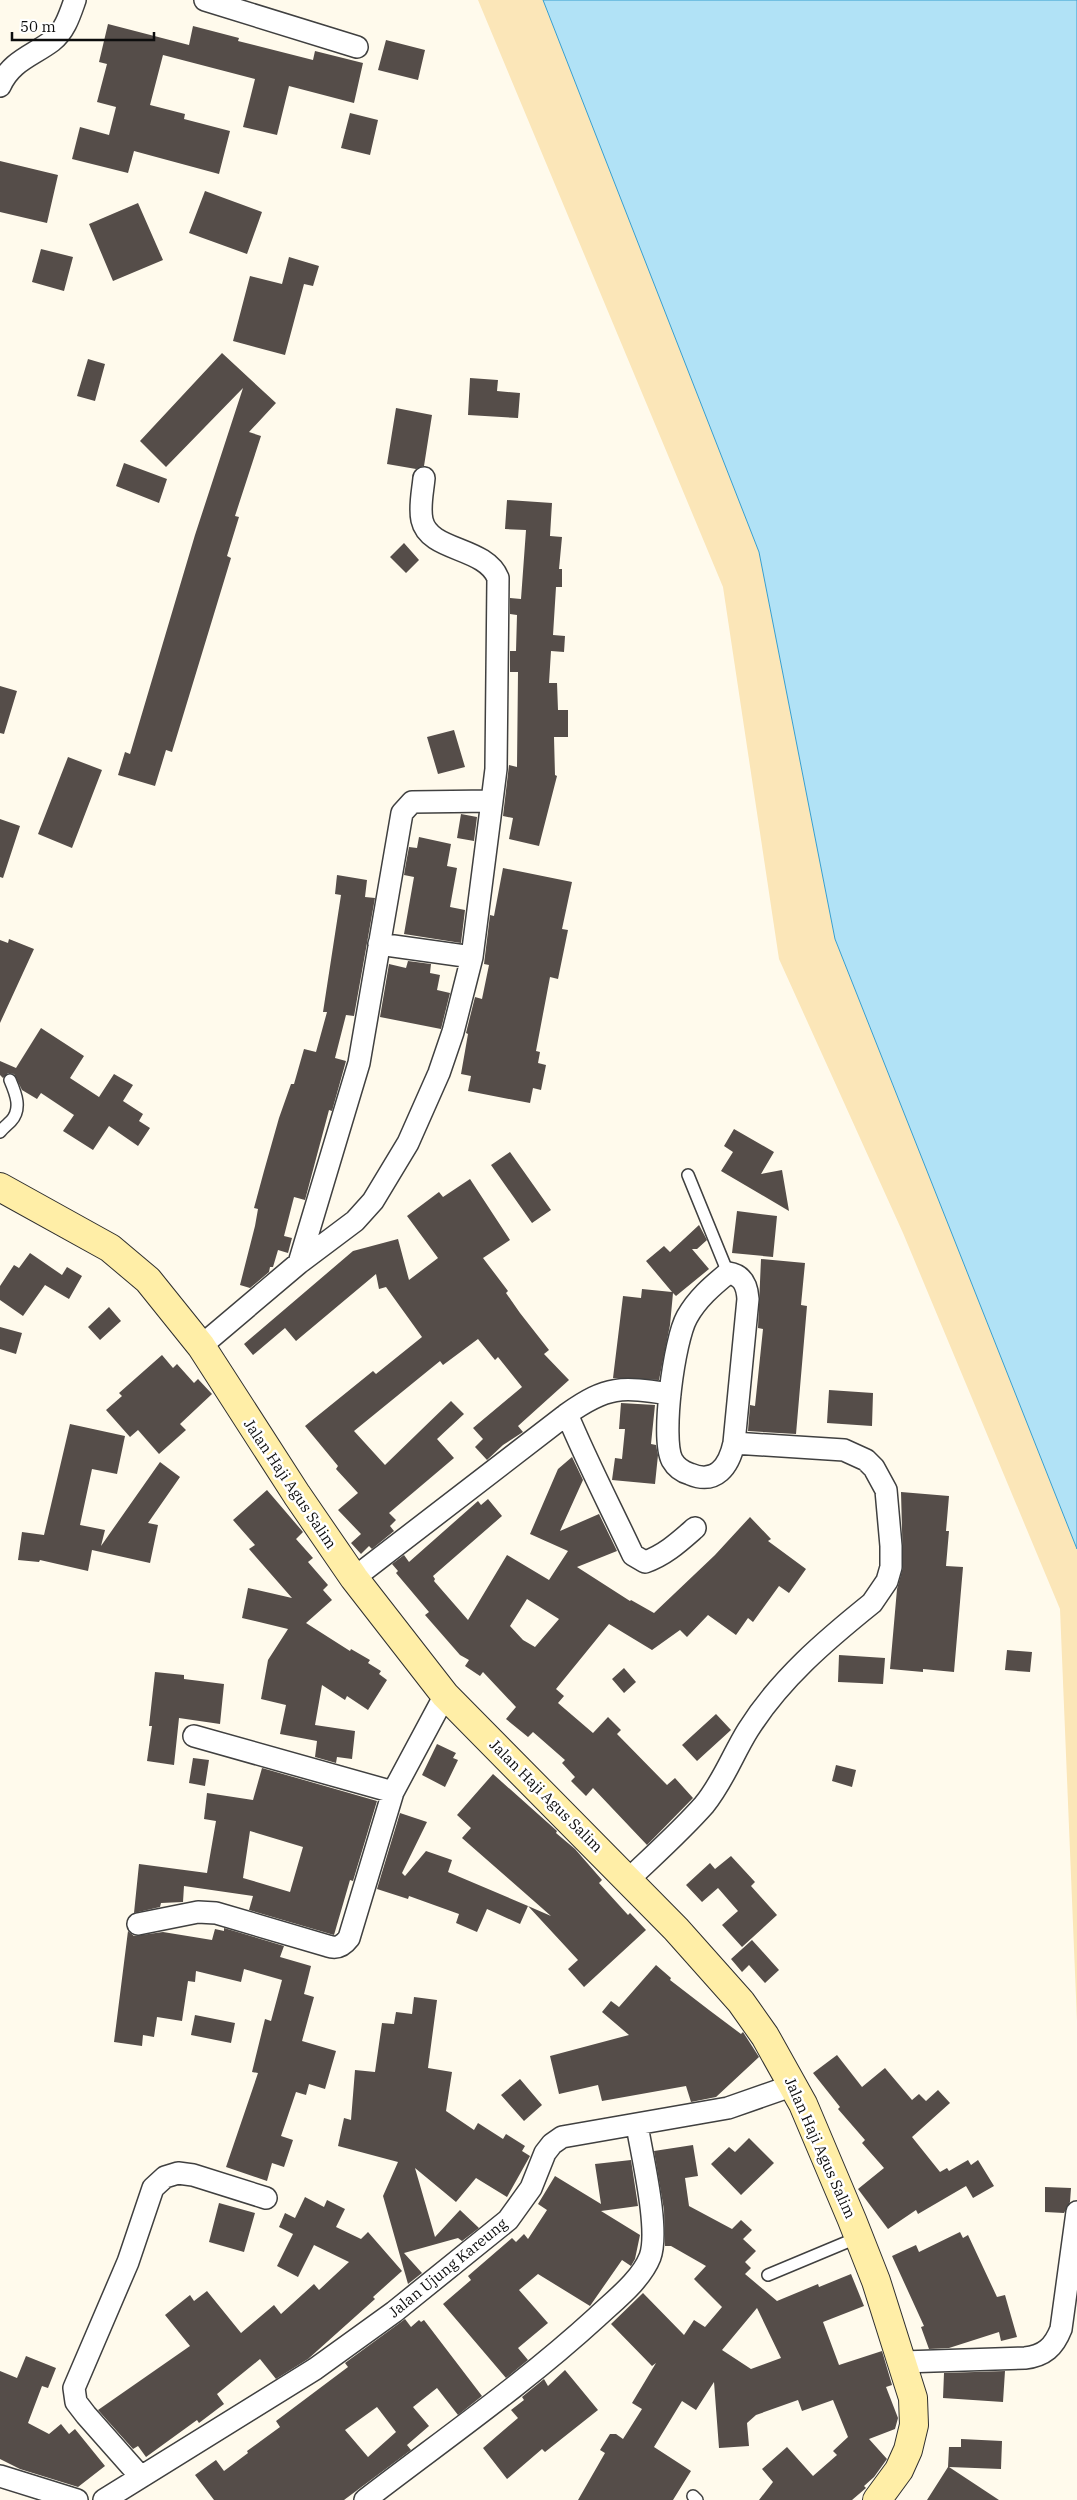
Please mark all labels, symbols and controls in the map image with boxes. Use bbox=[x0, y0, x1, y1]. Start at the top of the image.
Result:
scale bar bbox=[12, 10, 155, 42]
text: 50 m bbox=[20, 17, 56, 36]
street label: Jalan Haji Agus Salim bbox=[240, 1415, 341, 1552]
street label: Jalan Haji Agus Salim bbox=[486, 1735, 607, 1856]
street label: Jalan Haji Agus Salim bbox=[781, 2074, 860, 2221]
street label: Jalan Ujung Kareung bbox=[385, 2214, 511, 2321]

